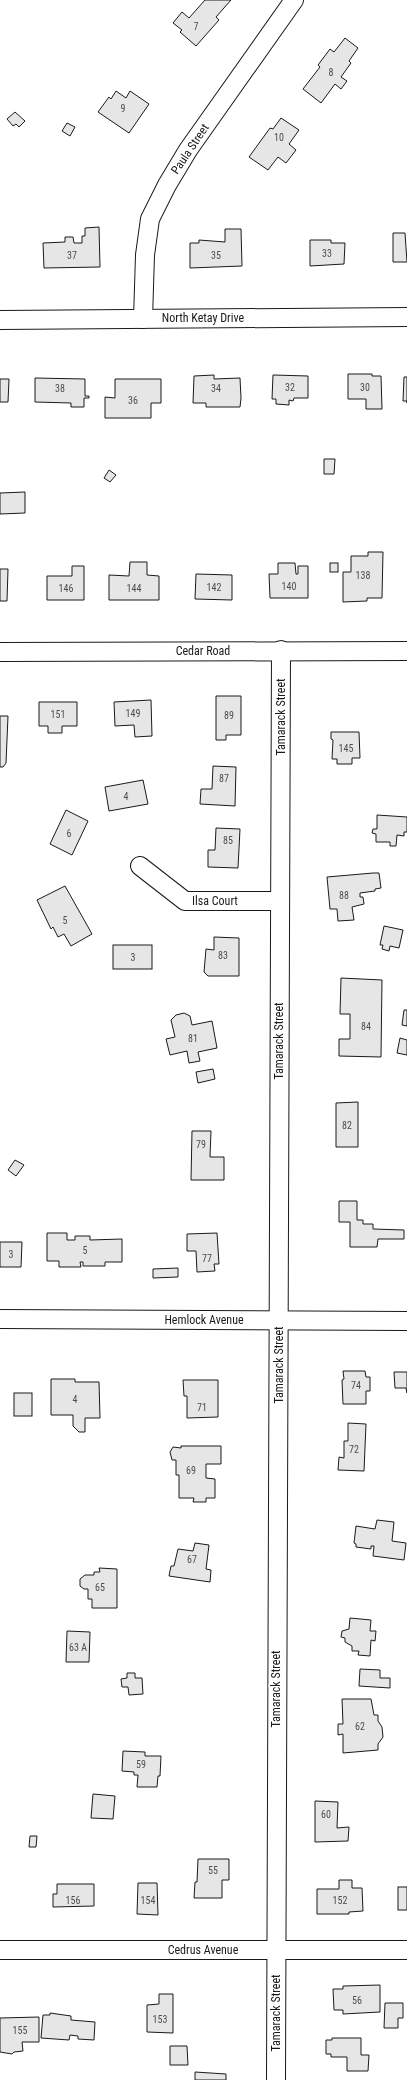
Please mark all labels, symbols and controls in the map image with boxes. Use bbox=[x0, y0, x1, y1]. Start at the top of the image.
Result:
house number: 7 bbox=[194, 21, 199, 32]
house number: 8 bbox=[329, 67, 334, 78]
house number: 9 bbox=[121, 103, 126, 114]
street label: Paula Street bbox=[168, 121, 212, 177]
house number: 10 bbox=[274, 132, 284, 143]
house number: 33 bbox=[322, 248, 332, 259]
house number: 37 bbox=[67, 250, 77, 261]
house number: 35 bbox=[211, 250, 221, 261]
street label: North Ketay Drive bbox=[162, 311, 245, 325]
house number: 32 bbox=[285, 382, 295, 393]
house number: 30 bbox=[360, 382, 370, 393]
house number: 38 bbox=[55, 383, 65, 394]
house number: 34 bbox=[211, 383, 221, 394]
house number: 36 bbox=[128, 395, 138, 406]
house number: 138 bbox=[356, 570, 370, 581]
house number: 140 bbox=[282, 581, 296, 592]
house number: 142 bbox=[207, 582, 221, 593]
house number: 146 bbox=[59, 583, 73, 594]
house number: 144 bbox=[127, 583, 141, 594]
street label: Cedar Road bbox=[176, 644, 230, 658]
street label: Tamarack Street bbox=[274, 678, 288, 756]
house number: 149 bbox=[126, 708, 140, 719]
house number: 151 bbox=[51, 709, 65, 720]
house number: 89 bbox=[224, 710, 234, 721]
house number: 145 bbox=[339, 743, 353, 754]
house number: 87 bbox=[219, 773, 229, 784]
house number: 4 bbox=[124, 791, 129, 802]
house number: 6 bbox=[67, 828, 72, 839]
house number: 85 bbox=[223, 835, 233, 846]
house number: 88 bbox=[339, 890, 349, 901]
street label: Ilsa Court bbox=[192, 894, 238, 908]
house number: 5 bbox=[63, 915, 68, 926]
house number: 83 bbox=[218, 950, 228, 961]
house number: 3 bbox=[131, 952, 136, 963]
street label: Tamarack Street bbox=[272, 1002, 286, 1080]
house number: 84 bbox=[361, 1021, 371, 1032]
house number: 81 bbox=[188, 1033, 198, 1044]
house number: 82 bbox=[342, 1120, 352, 1131]
house number: 79 bbox=[196, 1139, 206, 1150]
house number: 5 bbox=[83, 1245, 88, 1256]
house number: 3 bbox=[9, 1249, 14, 1260]
house number: 77 bbox=[202, 1253, 212, 1264]
street label: Hemlock Avenue bbox=[164, 1313, 244, 1327]
street label: Tamarack Street bbox=[272, 1326, 286, 1404]
house number: 74 bbox=[351, 1380, 361, 1391]
house number: 4 bbox=[73, 1394, 78, 1405]
house number: 71 bbox=[197, 1402, 207, 1413]
house number: 72 bbox=[349, 1444, 359, 1455]
house number: 69 bbox=[186, 1465, 196, 1476]
house number: 67 bbox=[187, 1554, 197, 1565]
house number: 65 bbox=[95, 1582, 105, 1593]
house number: 63 A bbox=[69, 1642, 87, 1653]
street label: Tamarack Street bbox=[269, 1650, 283, 1728]
house number: 62 bbox=[355, 1721, 365, 1732]
house number: 59 bbox=[136, 1759, 146, 1770]
house number: 60 bbox=[321, 1809, 331, 1820]
house number: 55 bbox=[208, 1865, 218, 1876]
house number: 156 bbox=[66, 1895, 80, 1906]
house number: 154 bbox=[141, 1895, 155, 1906]
house number: 152 bbox=[333, 1895, 347, 1906]
street label: Cedrus Avenue bbox=[168, 1943, 239, 1957]
street label: Tamarack Street bbox=[269, 1974, 283, 2052]
house number: 56 bbox=[352, 1995, 362, 2006]
house number: 153 bbox=[153, 2014, 167, 2025]
house number: 155 bbox=[13, 2025, 27, 2036]

